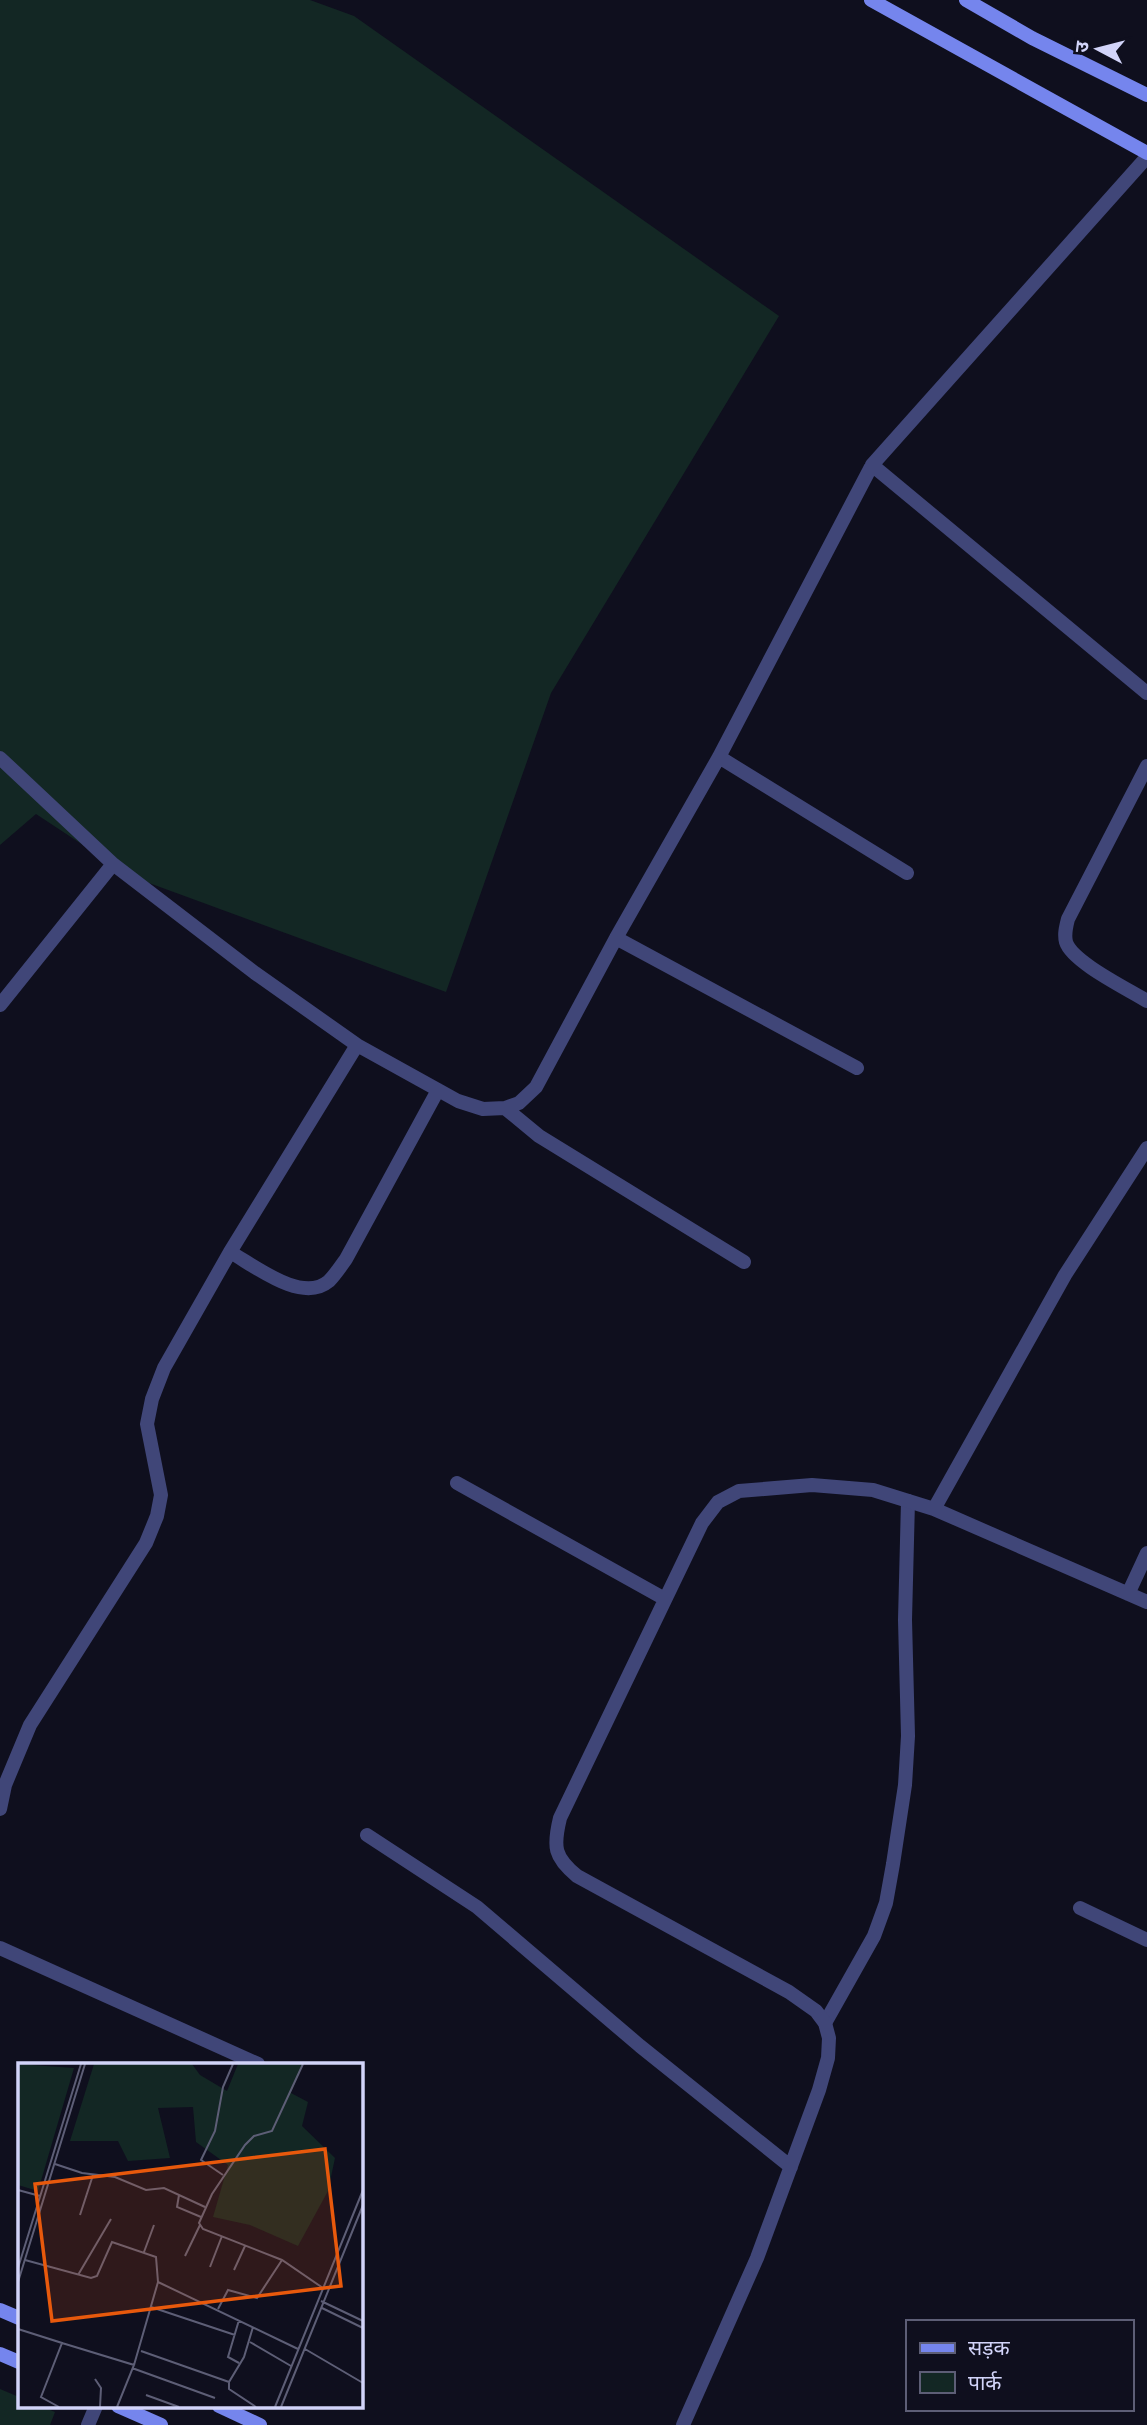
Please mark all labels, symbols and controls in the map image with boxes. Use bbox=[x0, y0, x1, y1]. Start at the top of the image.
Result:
north arrow bbox=[1063, 14, 1133, 84]
text: उ bbox=[1071, 39, 1095, 54]
inset map bbox=[18, 2063, 362, 2408]
legend bbox=[906, 2320, 1133, 2411]
text: सड़क bbox=[968, 2336, 1010, 2361]
text: पार्क bbox=[968, 2371, 1002, 2396]

